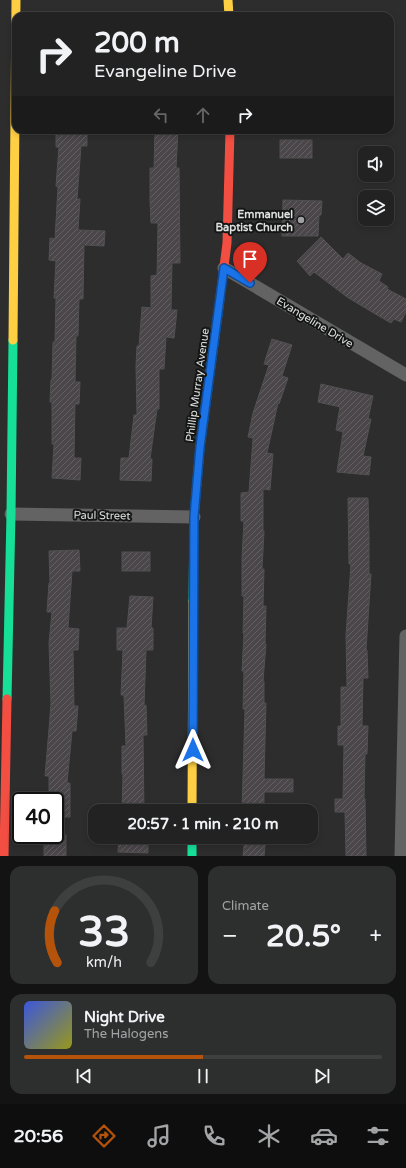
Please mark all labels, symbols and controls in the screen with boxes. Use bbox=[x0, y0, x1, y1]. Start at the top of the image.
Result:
text: 200 m bbox=[94, 26, 180, 60]
icon: right bbox=[28, 28, 80, 80]
text: Evangeline Drive bbox=[94, 60, 236, 82]
icon: left bbox=[150, 104, 172, 126]
icon: ahead bbox=[192, 104, 214, 126]
icon: right bbox=[234, 104, 256, 126]
map controls bbox=[358, 146, 394, 226]
button: sound bbox=[358, 146, 394, 182]
button: layers bbox=[358, 190, 394, 226]
place label: Emmanuel Baptist Church bbox=[215, 208, 293, 235]
marker: Emmanuel Baptist Church bbox=[296, 215, 306, 225]
pin bbox=[233, 242, 267, 283]
icon: arrive bbox=[239, 248, 261, 270]
street label: Evangeline Drive bbox=[274, 294, 355, 350]
street label: Phillip Murray Avenue bbox=[183, 327, 212, 443]
street label: Paul Street bbox=[73, 509, 131, 522]
position arrow bbox=[172, 729, 214, 771]
speed limit sign: 40 bbox=[12, 792, 64, 844]
text: 20:57 · 1 min · 210 m bbox=[128, 815, 278, 833]
text: Climate bbox=[222, 898, 269, 914]
text: 33 bbox=[78, 908, 130, 958]
text: 20.5° bbox=[266, 918, 341, 955]
text: − bbox=[222, 923, 238, 949]
text: + bbox=[370, 923, 382, 949]
text: km/h bbox=[86, 954, 122, 971]
text: Night Drive bbox=[84, 1008, 165, 1026]
text: The Halogens bbox=[84, 1026, 168, 1042]
icon: previous bbox=[73, 1065, 95, 1087]
icon: pause bbox=[192, 1065, 214, 1087]
icon: next bbox=[311, 1065, 333, 1087]
icon: directions bbox=[90, 1122, 118, 1150]
icon: music bbox=[145, 1122, 173, 1150]
icon: phone bbox=[200, 1122, 228, 1150]
icon: climate bbox=[255, 1122, 283, 1150]
icon: car bbox=[310, 1122, 338, 1150]
icon: filters bbox=[364, 1122, 392, 1150]
text: 20:56 bbox=[13, 1125, 63, 1147]

